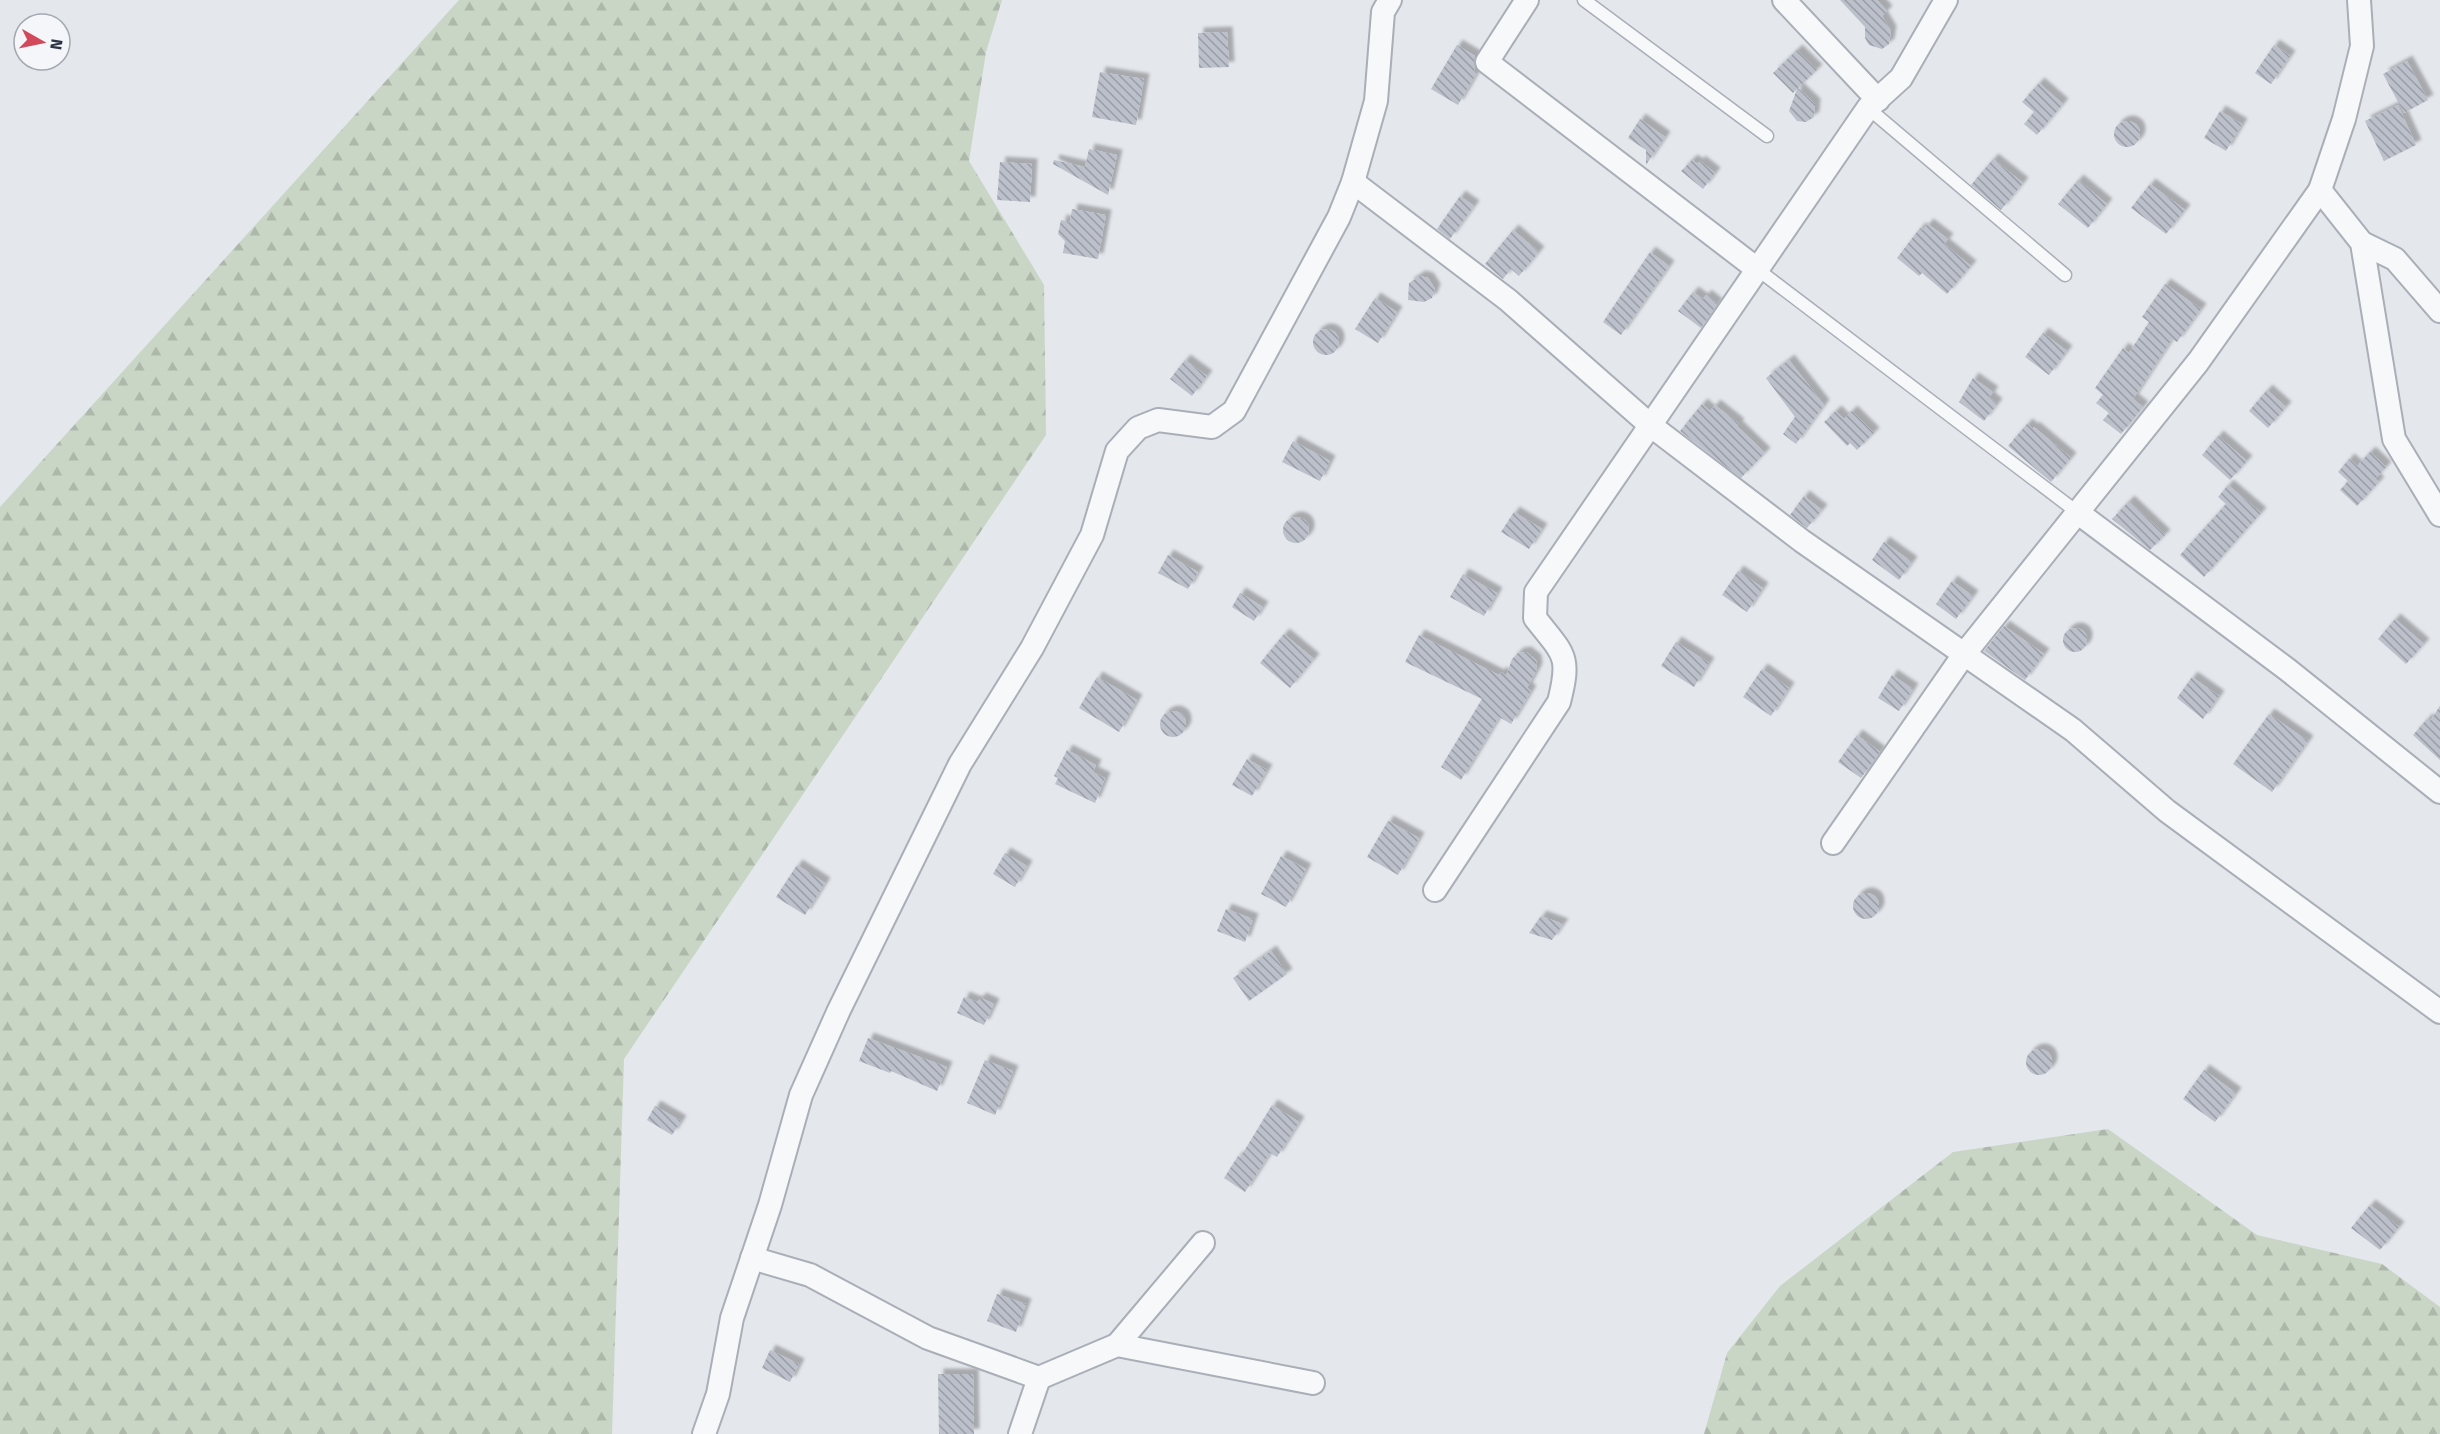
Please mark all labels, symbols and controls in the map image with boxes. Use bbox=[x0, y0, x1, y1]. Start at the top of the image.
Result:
north arrow bbox=[12, 12, 72, 72]
text: N bbox=[46, 38, 67, 51]

